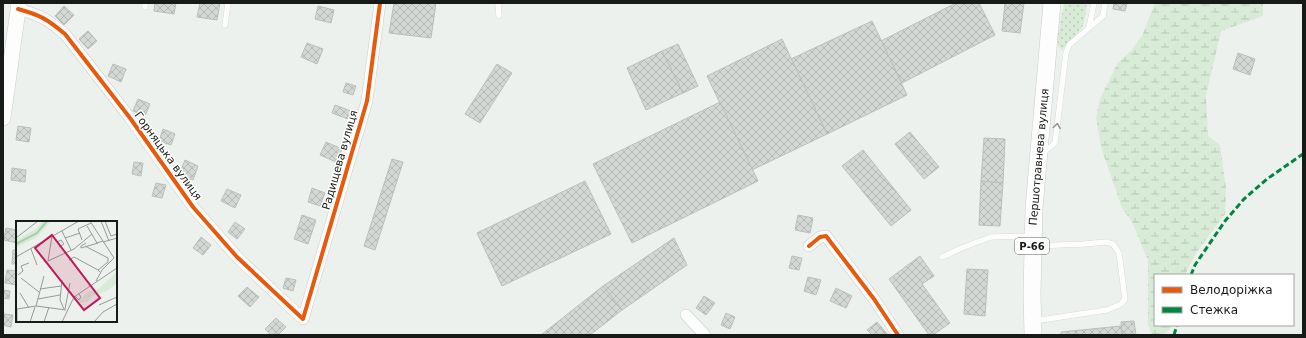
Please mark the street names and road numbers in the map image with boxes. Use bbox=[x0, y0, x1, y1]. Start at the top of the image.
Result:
street label: Першотравнева вулиця bbox=[1027, 88, 1051, 226]
street label: Горняцька вулиця bbox=[131, 109, 205, 203]
street label: Радищева вулиця bbox=[320, 109, 360, 211]
road number: Р-66 bbox=[1015, 238, 1049, 254]

